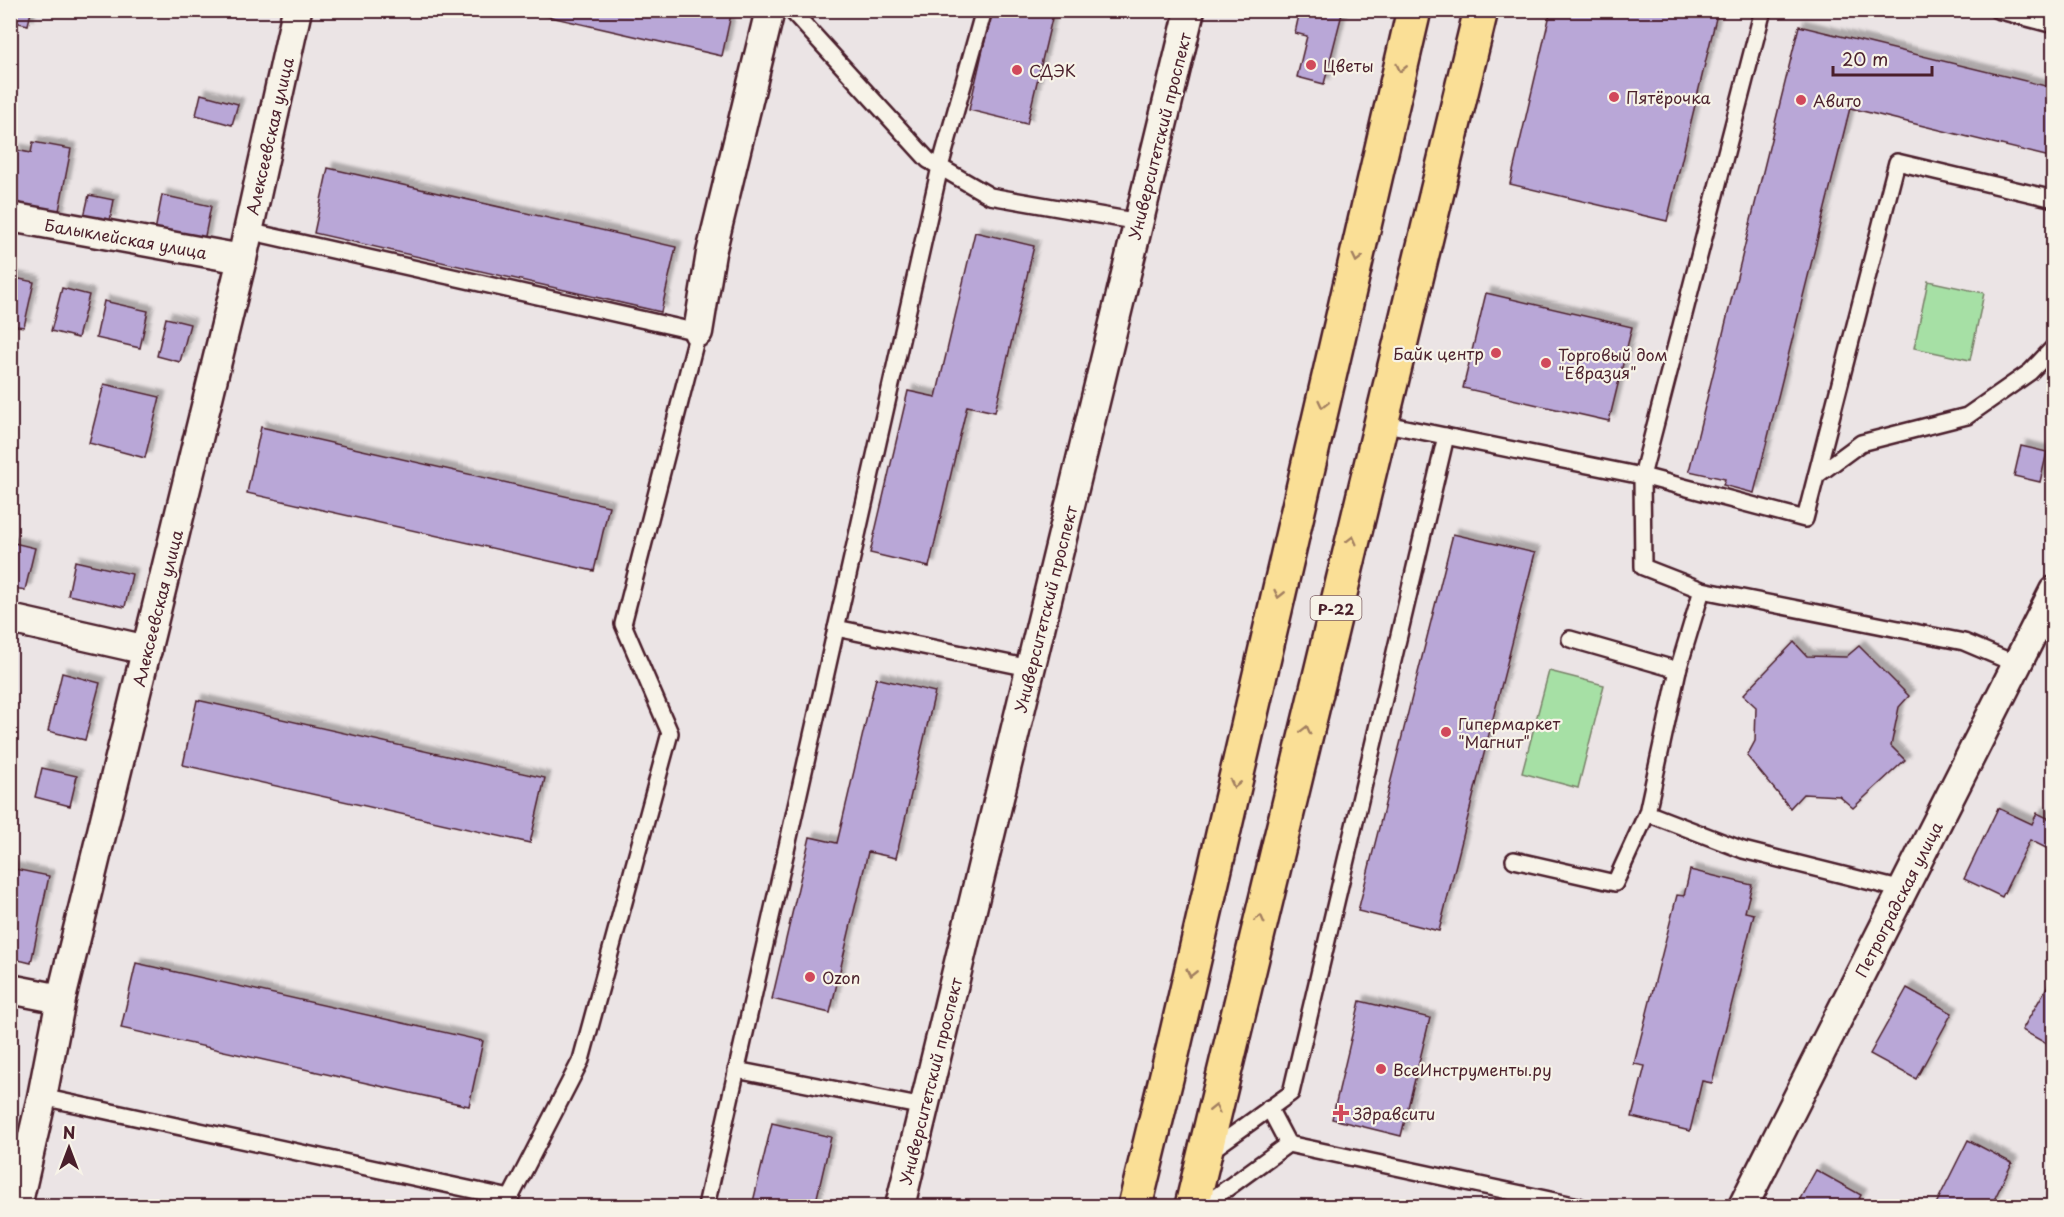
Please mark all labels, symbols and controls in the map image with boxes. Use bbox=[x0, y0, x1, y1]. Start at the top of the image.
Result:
street label: Университетский проспект bbox=[1122, 30, 1196, 242]
scale bar bbox=[1833, 39, 1932, 77]
text: 20 m bbox=[1842, 45, 1888, 72]
place label: Цветы bbox=[1323, 53, 1374, 77]
street label: Алексеевская улица bbox=[239, 55, 299, 217]
place label: СДЭК bbox=[1029, 58, 1076, 82]
marker: Цветы bbox=[1304, 58, 1318, 72]
one-way arrow bbox=[1395, 62, 1408, 72]
marker: СДЭК bbox=[1010, 63, 1024, 77]
place label: Пятёрочка bbox=[1626, 85, 1711, 109]
place label: Авито bbox=[1813, 88, 1861, 112]
marker: Пятёрочка bbox=[1607, 90, 1621, 104]
marker: Авито bbox=[1794, 93, 1808, 107]
street label: Балыклейская улица bbox=[43, 212, 209, 264]
one-way arrow bbox=[1351, 252, 1364, 262]
place label: Байк центр bbox=[1393, 341, 1484, 365]
place label: Торговый дом "Евразия" bbox=[1558, 342, 1668, 384]
marker: Байк центр bbox=[1489, 346, 1503, 360]
marker: Торговый дом "Евразия" bbox=[1539, 356, 1553, 370]
one-way arrow bbox=[1317, 398, 1330, 408]
street label: Университетский проспект bbox=[1008, 503, 1082, 715]
street label: Алексеевская улица bbox=[126, 527, 188, 689]
one-way arrow bbox=[1345, 535, 1358, 545]
one-way arrow bbox=[1273, 588, 1286, 598]
road number: Р-22 bbox=[1310, 596, 1362, 620]
place label: Гипермаркет "Магнит" bbox=[1458, 711, 1560, 753]
one-way arrow bbox=[1299, 725, 1312, 735]
marker: Гипермаркет "Магнит" bbox=[1439, 725, 1453, 739]
one-way arrow bbox=[1229, 778, 1242, 788]
street label: Петроградская улица bbox=[1848, 817, 1948, 981]
one-way arrow bbox=[1253, 914, 1266, 924]
place label: Ozon bbox=[822, 965, 860, 989]
one-way arrow bbox=[1185, 968, 1198, 978]
marker: Ozon bbox=[803, 970, 817, 984]
street label: Университетский проспект bbox=[893, 975, 967, 1187]
place label: ВсеИнструменты.ру bbox=[1393, 1057, 1552, 1081]
marker: ВсеИнструменты.ру bbox=[1374, 1062, 1388, 1076]
place label: Здравсити bbox=[1352, 1101, 1435, 1125]
one-way arrow bbox=[1208, 1104, 1221, 1114]
marker: Здравсити bbox=[1334, 1106, 1348, 1120]
north arrow bbox=[39, 1118, 99, 1178]
text: N bbox=[63, 1120, 75, 1144]

